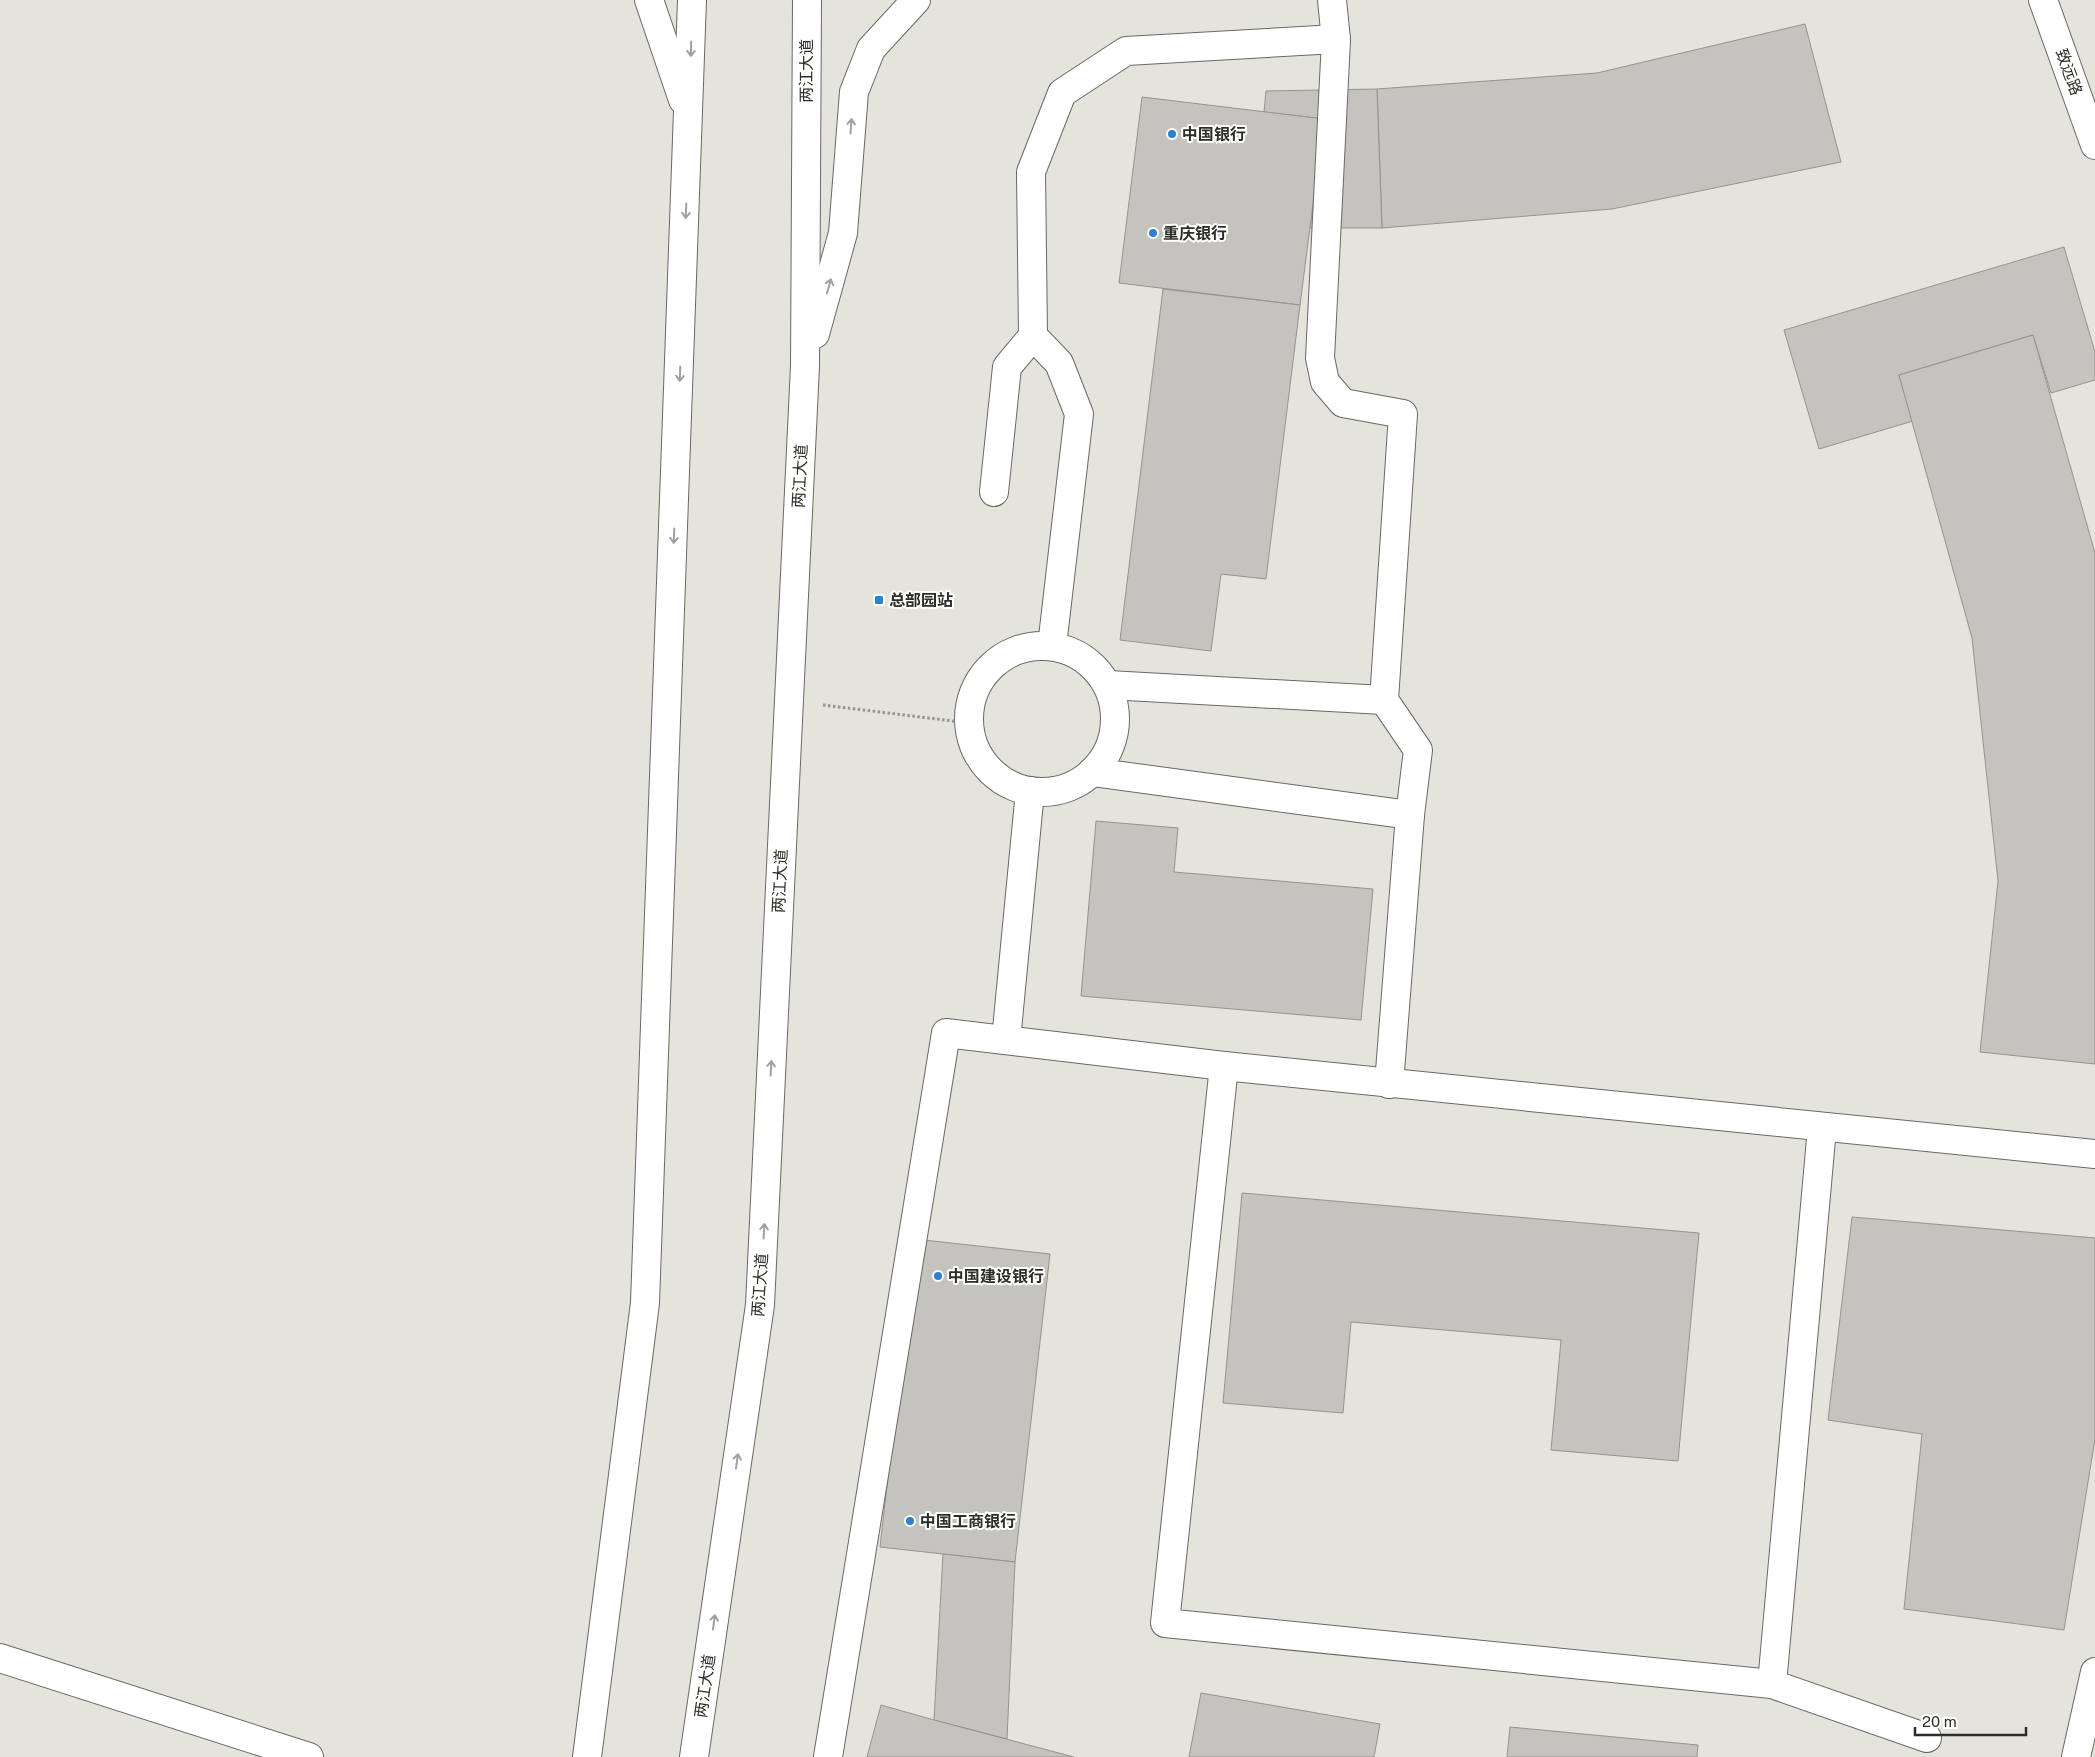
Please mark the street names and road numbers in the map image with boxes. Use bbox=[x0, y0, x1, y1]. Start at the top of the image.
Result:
street label: 两江大道 bbox=[797, 39, 816, 103]
street label: 致远路 bbox=[2052, 46, 2086, 98]
street label: 两江大道 bbox=[789, 444, 811, 508]
street label: 两江大道 bbox=[769, 849, 791, 913]
street label: 两江大道 bbox=[748, 1252, 772, 1318]
street label: 两江大道 bbox=[691, 1653, 719, 1719]

